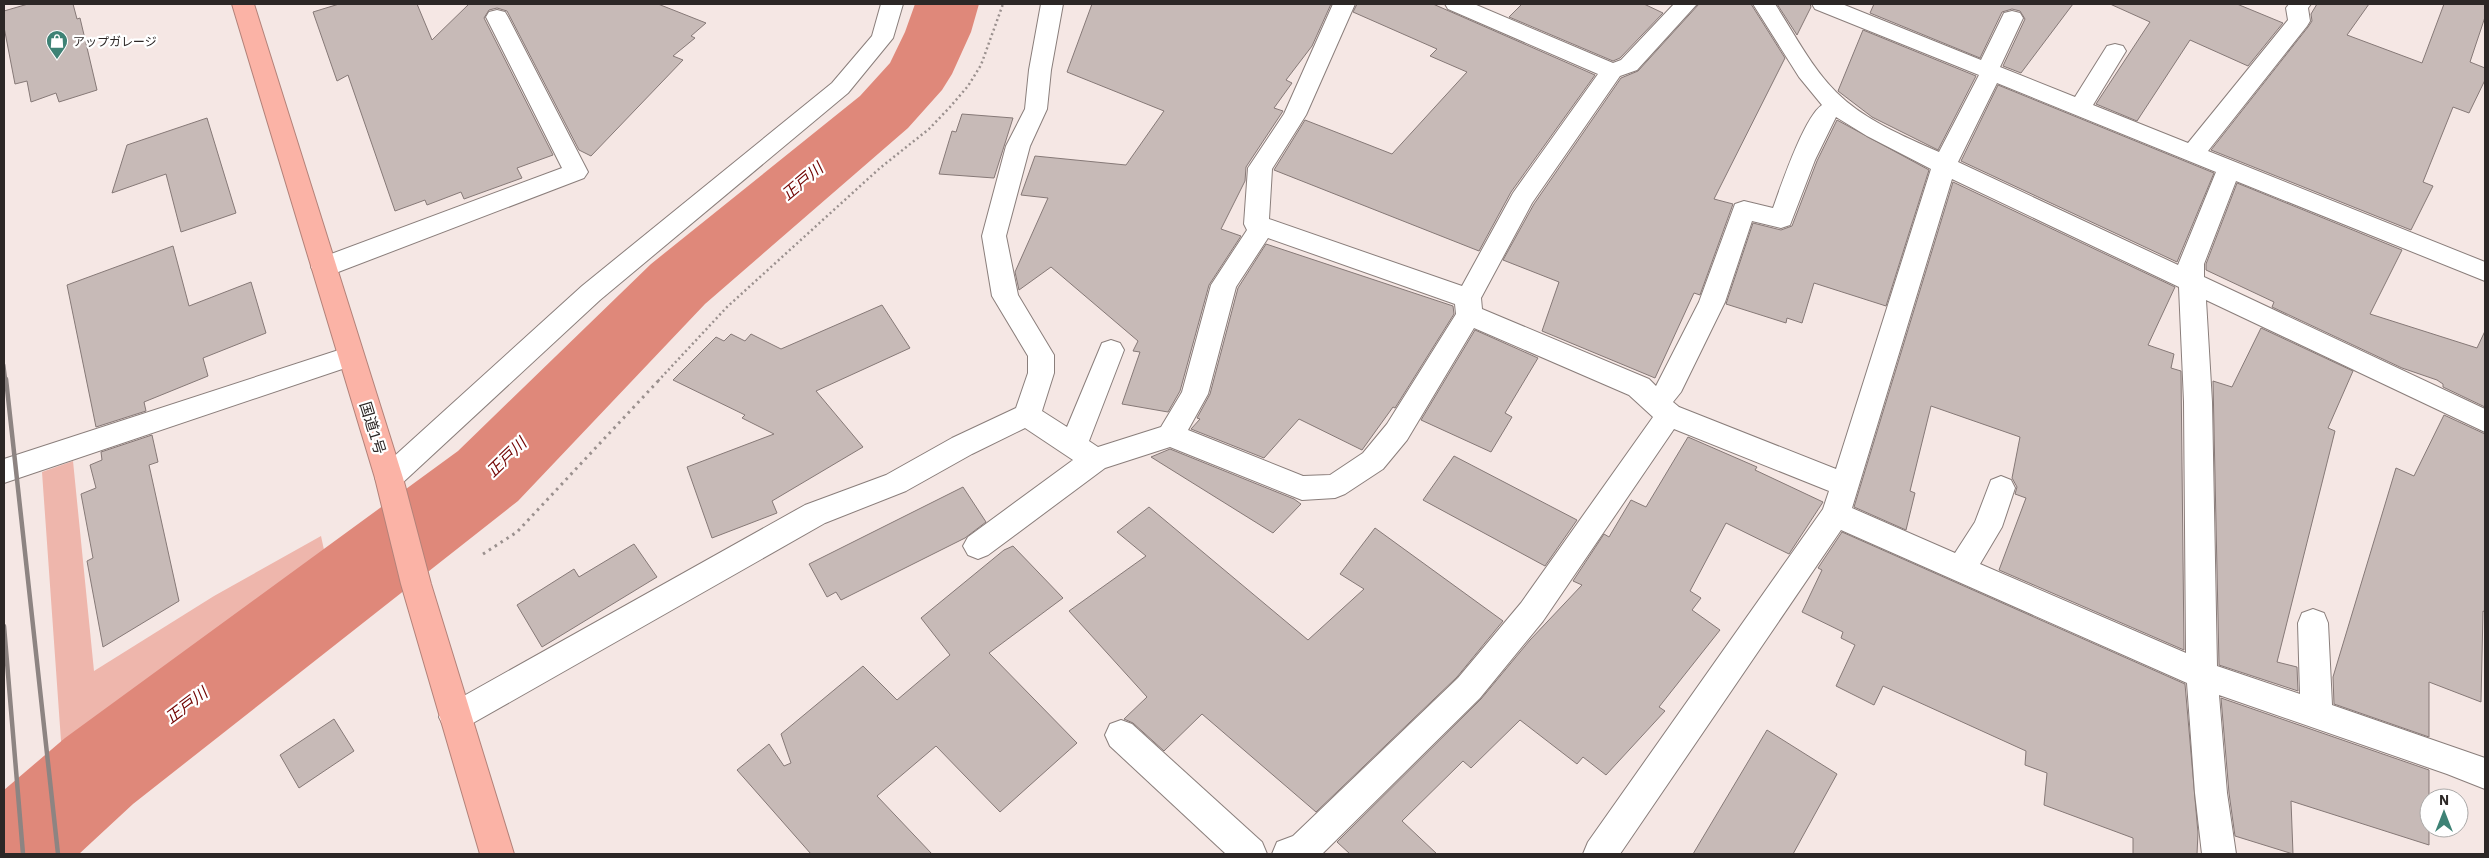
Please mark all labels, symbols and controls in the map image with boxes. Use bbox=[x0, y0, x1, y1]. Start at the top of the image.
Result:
shop icon: アップガレージ bbox=[45, 29, 69, 60]
place label: アップガレージ bbox=[73, 34, 157, 49]
water label: 正戸川 bbox=[777, 157, 828, 204]
street label: 国道1号 bbox=[356, 399, 390, 457]
water label: 正戸川 bbox=[482, 432, 532, 481]
water label: 正戸川 bbox=[161, 681, 213, 727]
north arrow bbox=[2419, 788, 2469, 838]
text: N bbox=[2439, 791, 2449, 809]

